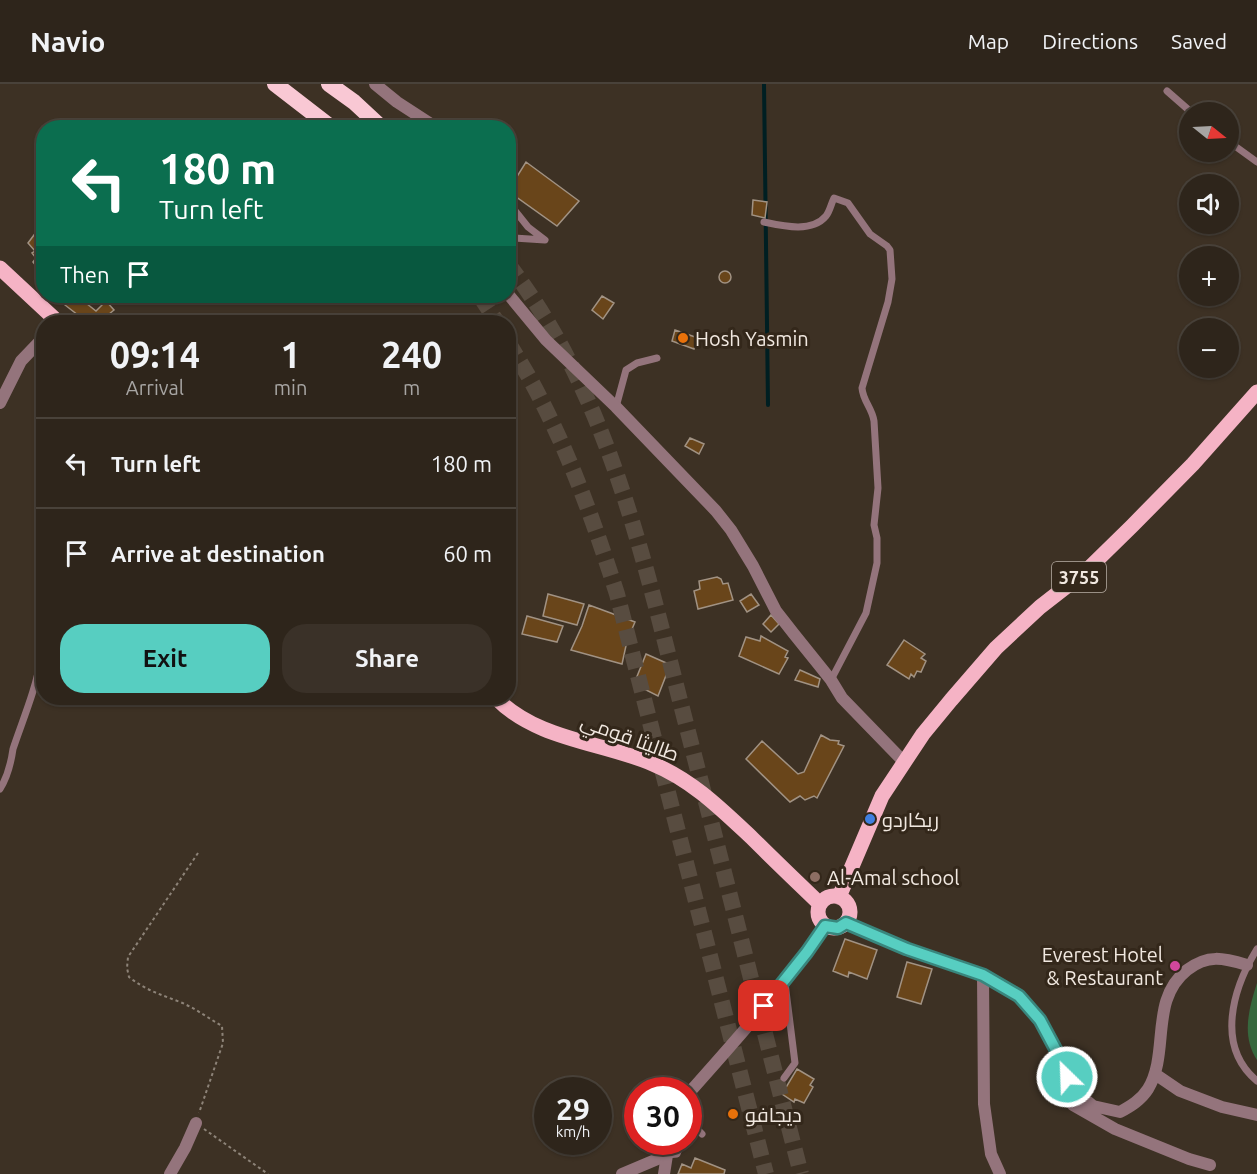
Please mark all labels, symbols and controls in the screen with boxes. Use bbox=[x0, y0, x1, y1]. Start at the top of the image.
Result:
text: Navio bbox=[30, 26, 105, 57]
text: Map bbox=[968, 29, 1009, 53]
text: Directions bbox=[1042, 29, 1138, 53]
text: Saved bbox=[1171, 29, 1227, 53]
north arrow bbox=[1179, 102, 1239, 162]
map controls bbox=[1179, 102, 1239, 378]
icon: left bbox=[60, 144, 138, 222]
text: 180 m bbox=[159, 145, 276, 192]
button: sound bbox=[1179, 174, 1239, 234]
text: Turn left bbox=[159, 194, 263, 224]
button: + bbox=[1179, 246, 1239, 306]
icon: arrive bbox=[122, 258, 155, 291]
text: Then bbox=[60, 262, 110, 287]
button: − bbox=[1179, 318, 1239, 378]
place label: Hosh Yasmin bbox=[695, 327, 809, 350]
marker: Hosh Yasmin bbox=[676, 331, 690, 345]
text: 09:14 bbox=[110, 334, 200, 375]
text: 1 bbox=[280, 334, 301, 375]
text: 240 bbox=[381, 334, 442, 375]
text: Arrival bbox=[126, 376, 184, 399]
text: min bbox=[274, 376, 307, 399]
text: m bbox=[403, 376, 420, 399]
icon: left bbox=[60, 447, 93, 480]
text: Turn left bbox=[111, 451, 201, 476]
text: 180 m bbox=[431, 451, 492, 476]
icon: arrive bbox=[60, 537, 93, 570]
text: Arrive at destination bbox=[111, 541, 325, 566]
text: 60 m bbox=[443, 541, 492, 566]
road number: 3755 bbox=[1052, 562, 1106, 592]
button: Exit bbox=[60, 624, 270, 693]
button: Share bbox=[282, 624, 492, 693]
street label: طاليثا قومي bbox=[576, 709, 682, 770]
place label: ريكاردو bbox=[882, 808, 939, 832]
marker: ريكاردو bbox=[863, 812, 877, 826]
place label: Al-Amal school bbox=[827, 866, 959, 889]
marker: Al-Amal school bbox=[808, 870, 822, 884]
place label: Everest Hotel & Restaurant bbox=[1042, 943, 1163, 989]
marker: Everest Hotel & Restaurant bbox=[1168, 959, 1182, 973]
pin bbox=[738, 980, 789, 1031]
icon: arrive bbox=[747, 989, 780, 1022]
position arrow bbox=[1035, 1045, 1099, 1109]
speed limit sign: 30 bbox=[624, 1077, 702, 1155]
text: 29 bbox=[556, 1092, 590, 1126]
place label: ديجافو bbox=[745, 1103, 802, 1127]
marker: ديجافو bbox=[726, 1107, 740, 1121]
text: km/h bbox=[556, 1123, 590, 1140]

